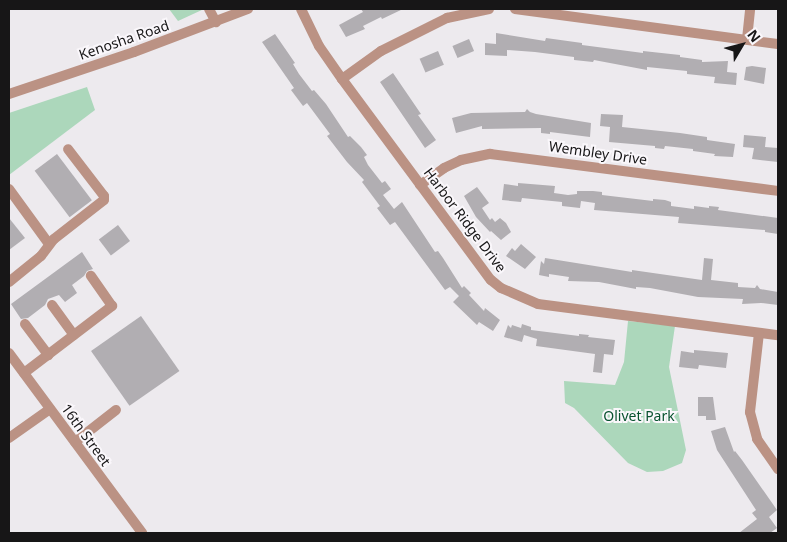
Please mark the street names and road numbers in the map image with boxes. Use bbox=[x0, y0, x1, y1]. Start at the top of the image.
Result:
street label: Kenosha Road bbox=[77, 17, 171, 63]
street label: Wembley Drive bbox=[548, 138, 648, 168]
street label: Harbor Ridge Drive bbox=[420, 165, 510, 275]
street label: 16th Street bbox=[58, 401, 114, 469]

